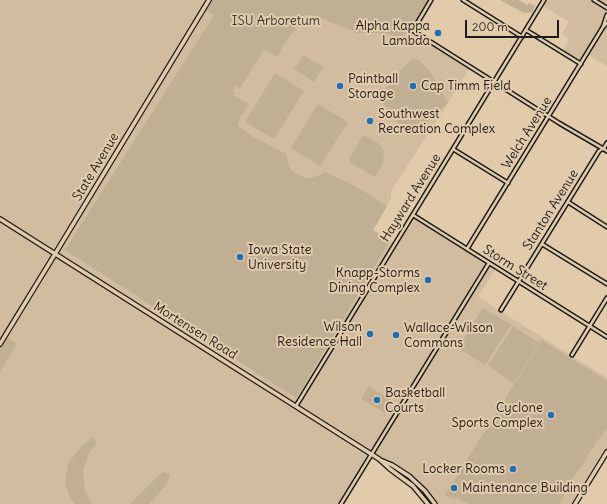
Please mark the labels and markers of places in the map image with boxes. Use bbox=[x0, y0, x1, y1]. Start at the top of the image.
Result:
place label: Alpha Kappa Lambda bbox=[356, 18, 430, 49]
marker: Alpha Kappa Lambda bbox=[433, 28, 443, 38]
place label: Paintball Storage bbox=[348, 71, 398, 102]
place label: Cap Timm Field bbox=[421, 78, 511, 94]
marker: Paintball Storage bbox=[335, 81, 345, 91]
marker: Cap Timm Field bbox=[408, 81, 418, 91]
place label: Southwest Recreation Complex bbox=[378, 106, 495, 137]
marker: Southwest Recreation Complex bbox=[365, 116, 375, 126]
place label: Iowa State University bbox=[248, 242, 311, 273]
marker: Iowa State University bbox=[235, 252, 245, 262]
place label: Knapp-Storms Dining Complex bbox=[329, 265, 420, 296]
marker: Knapp-Storms Dining Complex bbox=[423, 275, 433, 285]
place label: Wilson Residence Hall bbox=[277, 319, 362, 350]
place label: Wallace-Wilson Commons bbox=[404, 320, 493, 351]
marker: Wilson Residence Hall bbox=[365, 329, 375, 339]
marker: Wallace-Wilson Commons bbox=[391, 330, 401, 340]
place label: Basketball Courts bbox=[385, 385, 445, 416]
marker: Basketball Courts bbox=[372, 395, 382, 405]
place label: Cyclone Sports Complex bbox=[452, 400, 543, 431]
marker: Cyclone Sports Complex bbox=[546, 410, 556, 420]
place label: Locker Rooms bbox=[422, 461, 505, 477]
marker: Locker Rooms bbox=[508, 464, 518, 474]
place label: Maintenance Building bbox=[462, 480, 588, 496]
marker: Maintenance Building bbox=[449, 483, 459, 493]

